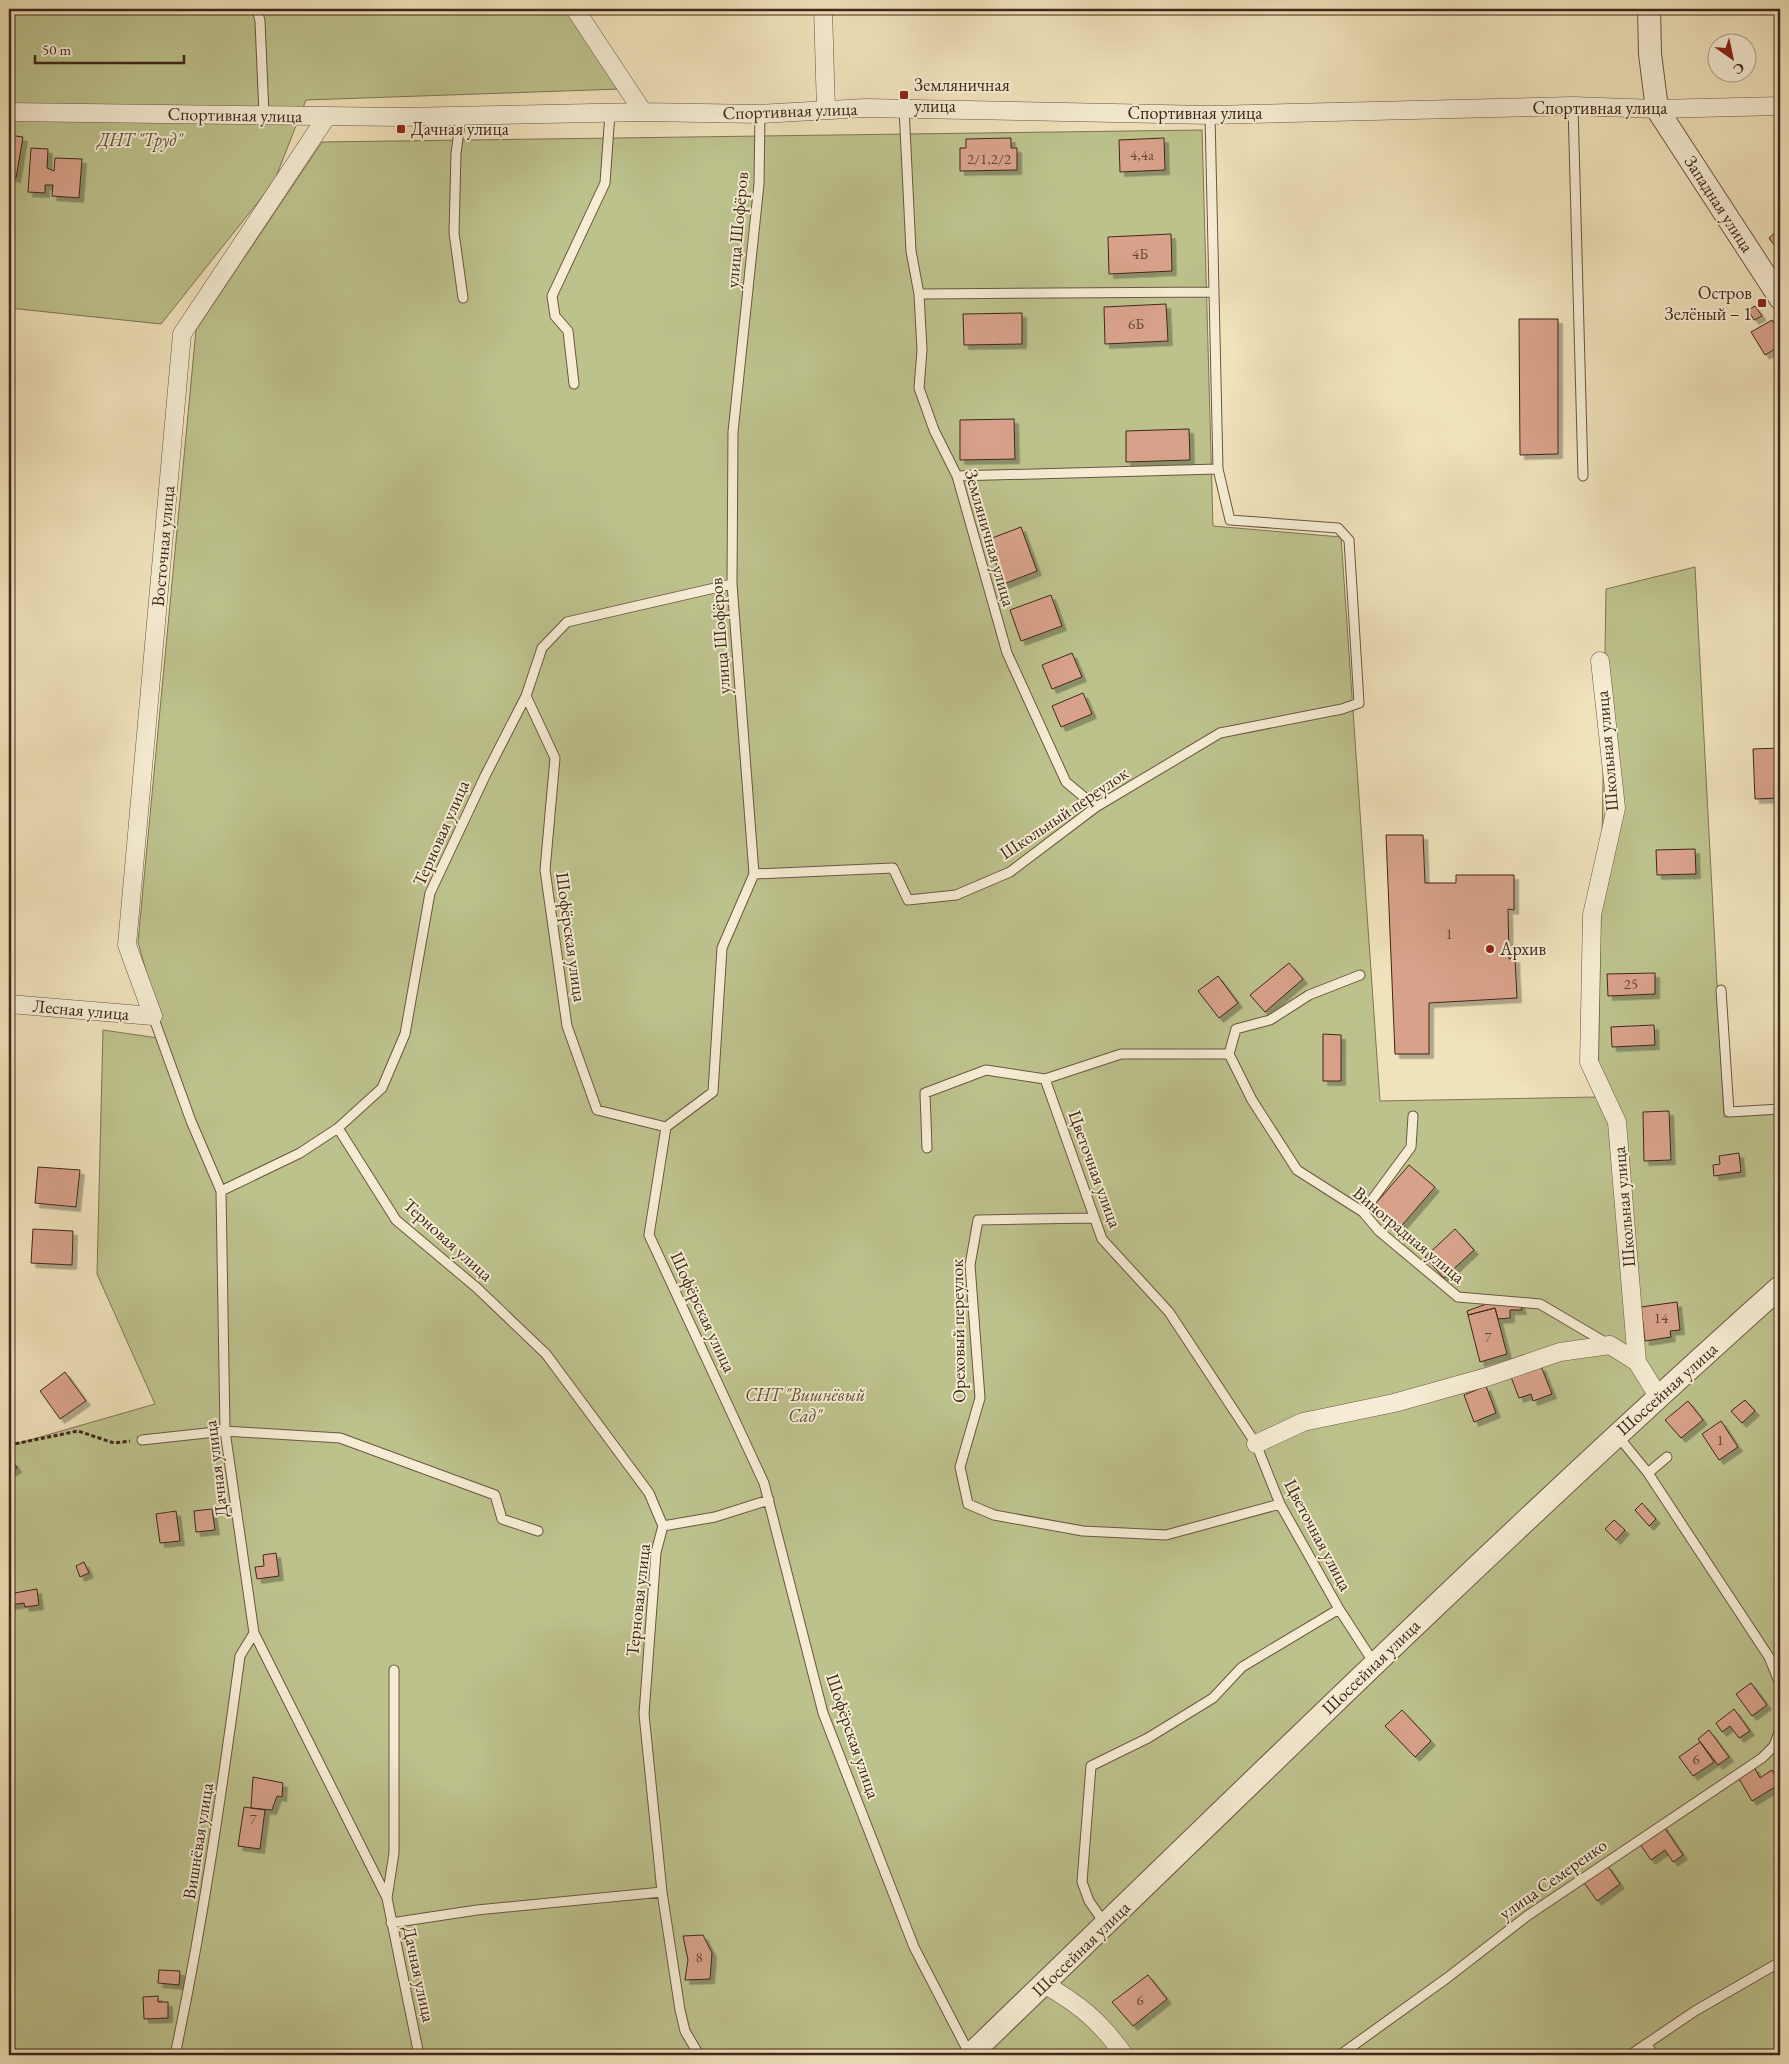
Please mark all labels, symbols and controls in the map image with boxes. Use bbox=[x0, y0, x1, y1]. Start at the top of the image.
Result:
scale bar bbox=[35, 32, 184, 64]
north arrow bbox=[1706, 32, 1756, 82]
text: 50 m bbox=[42, 40, 71, 59]
text: С bbox=[1730, 59, 1748, 79]
place label: Земляничная улица bbox=[914, 73, 1010, 117]
marker: Земляничная улица bbox=[898, 89, 910, 101]
street label: Спортивная улица bbox=[1533, 96, 1668, 119]
street label: Спортивная улица bbox=[722, 97, 859, 124]
street label: Спортивная улица bbox=[1128, 101, 1263, 124]
street label: Спортивная улица bbox=[167, 102, 303, 127]
place label: Дачная улица bbox=[411, 117, 510, 140]
marker: Дачная улица bbox=[395, 123, 407, 135]
park label: ДНТ "Труд" bbox=[96, 128, 184, 152]
house number: 4,4а bbox=[1130, 145, 1154, 164]
house number: 2/1,2/2 bbox=[967, 149, 1012, 168]
street label: Западная улица bbox=[1680, 151, 1760, 257]
street label: улица Шофёров bbox=[720, 171, 753, 289]
house number: 4Б bbox=[1132, 244, 1148, 263]
place label: Остров Зелёный – 1 bbox=[1665, 281, 1752, 325]
marker: Остров Зелёный – 1 bbox=[1756, 297, 1768, 309]
house number: 6Б bbox=[1128, 314, 1144, 333]
street label: Земляничная улица bbox=[960, 467, 1021, 610]
street label: Восточная улица bbox=[146, 484, 179, 607]
street label: улица Шофёров bbox=[704, 577, 735, 695]
street label: Школьная улица bbox=[1590, 689, 1623, 812]
street label: Школьный переулок bbox=[995, 761, 1133, 864]
street label: Терновая улица bbox=[407, 776, 474, 889]
street label: Шофёрская улица bbox=[551, 871, 592, 1004]
house number: 1 bbox=[1445, 924, 1453, 943]
place label: Архив bbox=[1499, 937, 1546, 960]
marker: Архив bbox=[1484, 943, 1496, 955]
house number: 25 bbox=[1624, 974, 1638, 993]
street label: Лесная улица bbox=[32, 994, 131, 1025]
street label: Цветочная улица bbox=[1064, 1107, 1128, 1231]
street label: Школьная улица bbox=[1607, 1145, 1640, 1268]
street label: Виноградная улица bbox=[1349, 1181, 1471, 1289]
street label: Терновая улица bbox=[399, 1193, 499, 1287]
street label: Шофёрская улица bbox=[665, 1248, 742, 1377]
street label: Ореховый переулок bbox=[945, 1259, 970, 1403]
house number: 14 bbox=[1654, 1308, 1669, 1327]
house number: 7 bbox=[1484, 1327, 1492, 1346]
street label: Шоссейная улица bbox=[1611, 1337, 1723, 1440]
park label: СНТ "Вишнёвый Сад" bbox=[745, 1383, 865, 1427]
street label: Дачная улица bbox=[198, 1418, 233, 1519]
house number: 1 bbox=[1716, 1430, 1724, 1449]
street label: Цветочная улица bbox=[1279, 1475, 1358, 1595]
street label: Терновая улица bbox=[620, 1542, 655, 1657]
street label: Шоссейная улица bbox=[1317, 1613, 1425, 1719]
street label: Шофёрская улица bbox=[821, 1670, 886, 1802]
house number: 6 bbox=[1692, 1749, 1700, 1768]
street label: Вишнёвая улица bbox=[177, 1780, 218, 1901]
house number: 7 bbox=[249, 1809, 257, 1828]
street label: улица Семеренко bbox=[1494, 1833, 1611, 1924]
street label: Шоссейная улица bbox=[1027, 1895, 1135, 2001]
street label: Дачная улица bbox=[398, 1924, 441, 2025]
house number: 8 bbox=[695, 1947, 703, 1966]
house number: 6 bbox=[1136, 1990, 1144, 2009]

